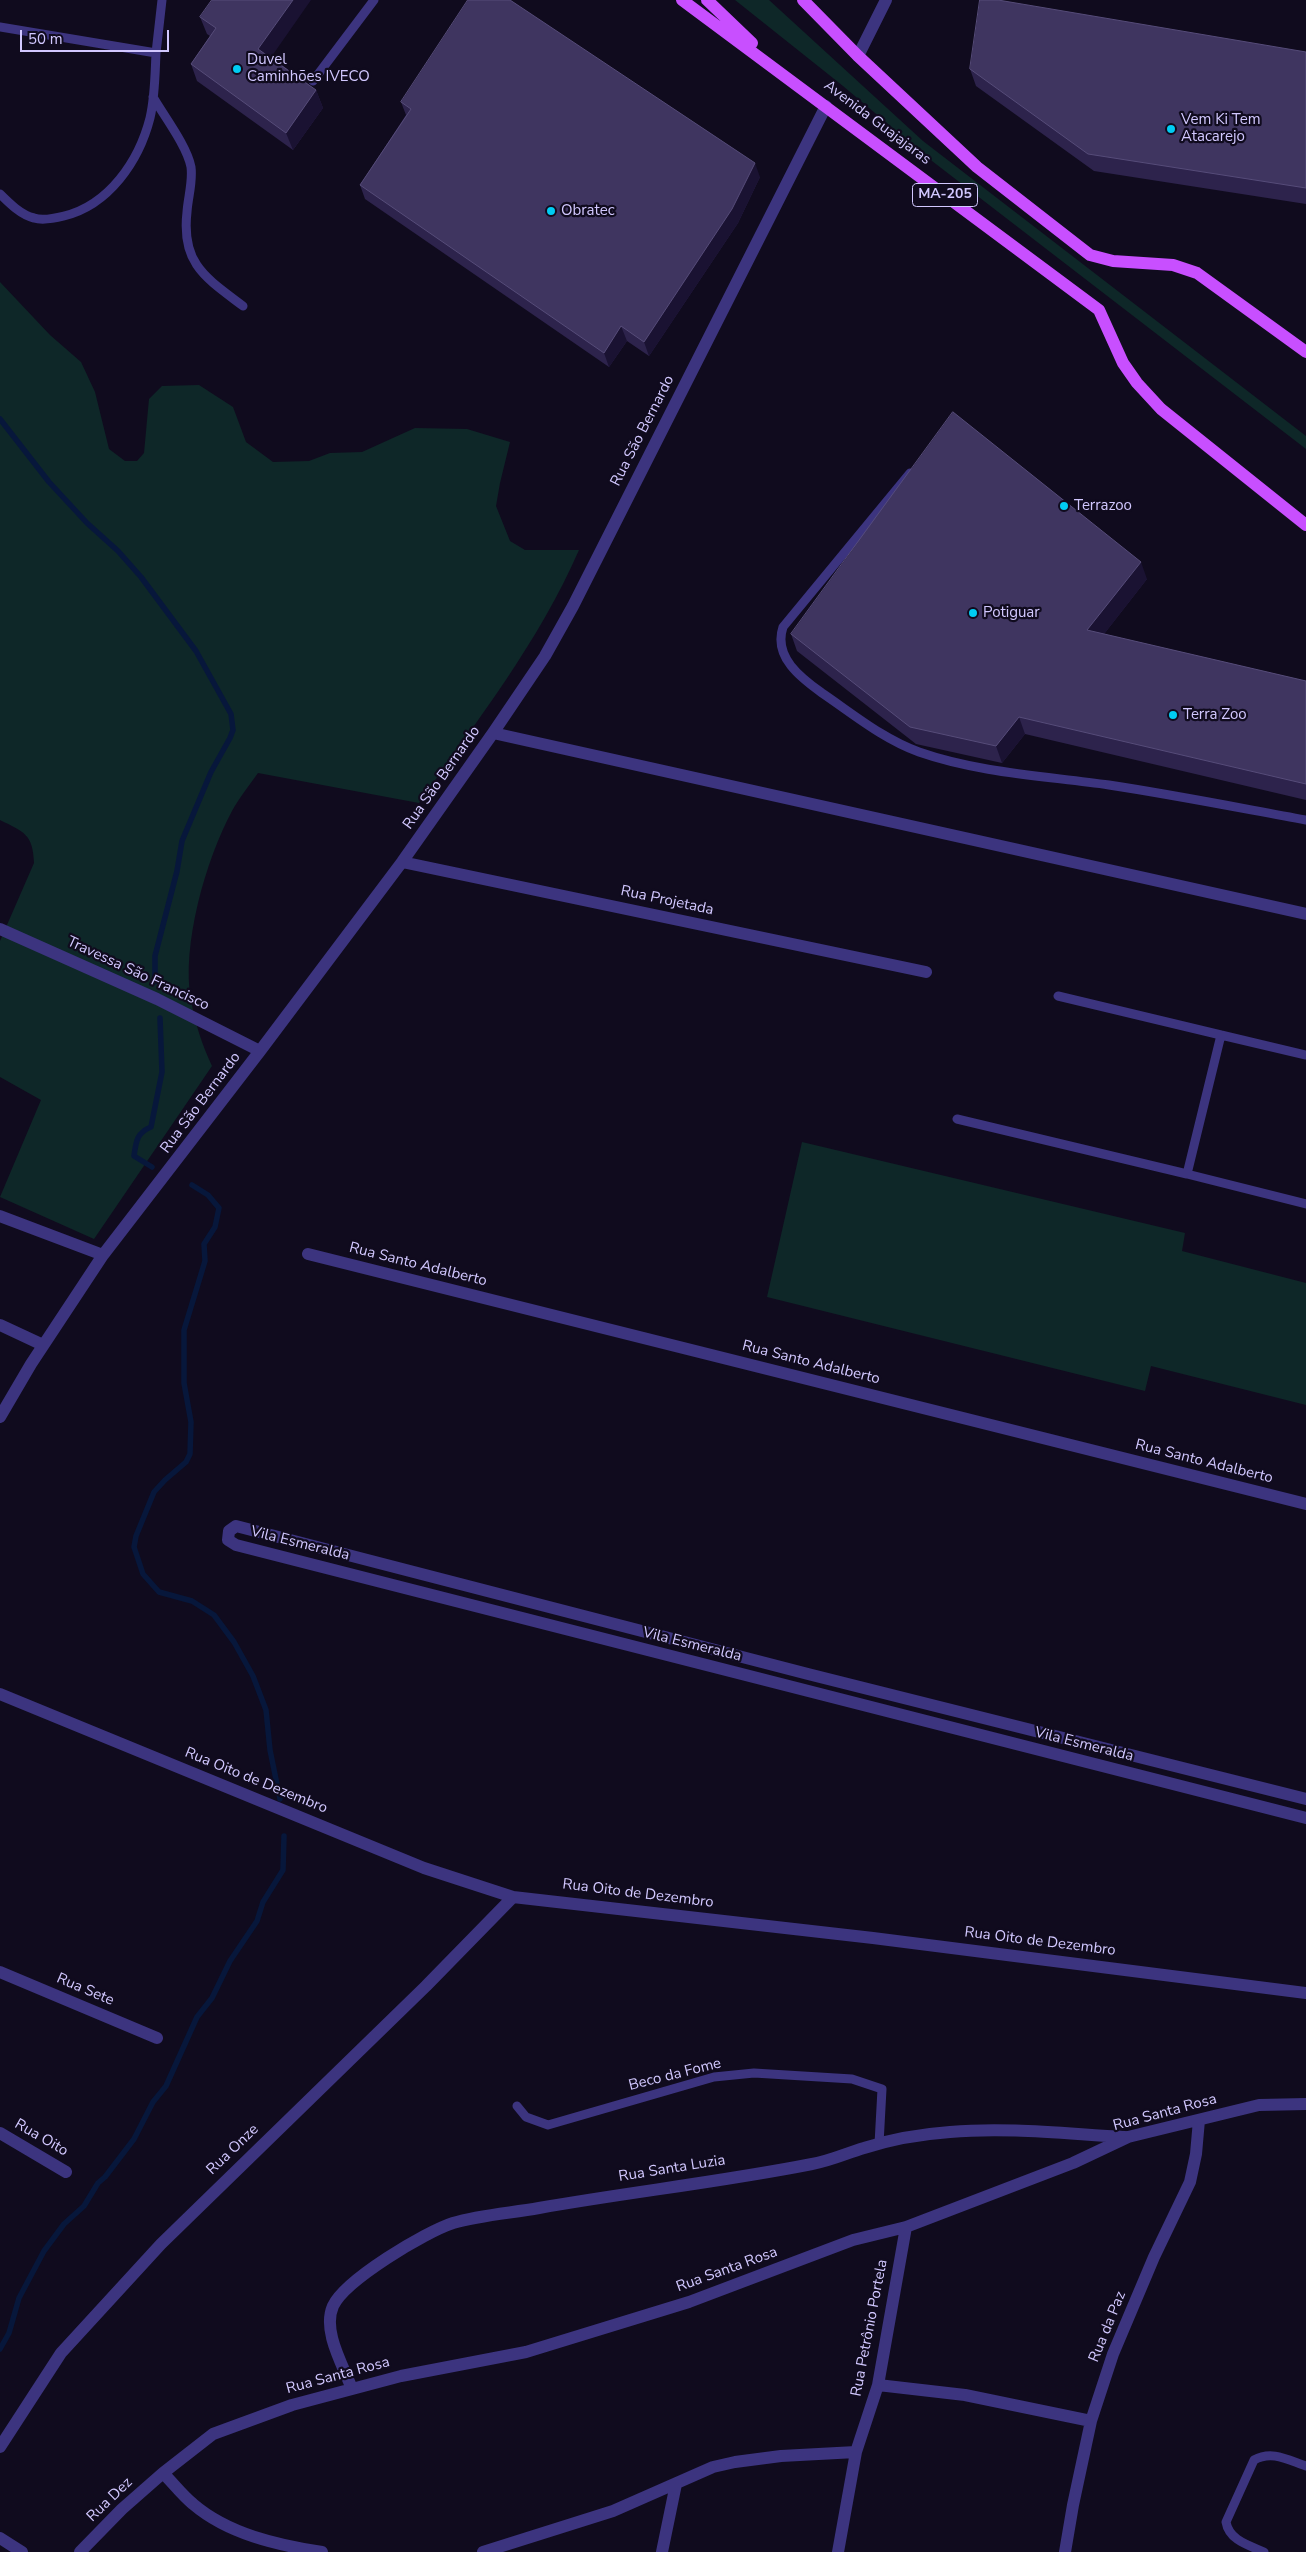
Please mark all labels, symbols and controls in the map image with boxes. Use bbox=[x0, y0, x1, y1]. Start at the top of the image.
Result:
scale bar bbox=[22, 20, 171, 52]
text: 50 m bbox=[28, 29, 63, 49]
place label: Duvel Caminhões IVECO bbox=[247, 51, 370, 86]
marker: Duvel Caminhões IVECO bbox=[231, 63, 243, 75]
street label: Avenida Guajajaras bbox=[820, 77, 934, 169]
place label: Vem Ki Tem Atacarejo bbox=[1181, 111, 1261, 146]
marker: Vem Ki Tem Atacarejo bbox=[1165, 123, 1177, 135]
road number: MA-205 bbox=[912, 184, 978, 206]
place label: Obratec bbox=[561, 202, 615, 220]
marker: Obratec bbox=[545, 205, 557, 217]
street label: Rua São Bernardo bbox=[607, 373, 679, 489]
place label: Terrazoo bbox=[1074, 497, 1132, 515]
marker: Terrazoo bbox=[1058, 500, 1070, 512]
place label: Potiguar bbox=[983, 604, 1040, 622]
marker: Potiguar bbox=[967, 607, 979, 619]
place label: Terra Zoo bbox=[1183, 706, 1247, 724]
marker: Terra Zoo bbox=[1167, 709, 1179, 721]
street label: Rua São Bernardo bbox=[400, 723, 484, 833]
street label: Rua Projetada bbox=[619, 882, 715, 920]
street label: Travessa São Francisco bbox=[64, 933, 212, 1015]
street label: Rua São Bernardo bbox=[157, 1049, 245, 1157]
street label: Rua Santo Adalberto bbox=[347, 1239, 489, 1291]
street label: Rua Santo Adalberto bbox=[740, 1337, 882, 1389]
street label: Rua Santo Adalberto bbox=[1133, 1436, 1275, 1488]
street label: Vila Esmeralda bbox=[249, 1523, 351, 1565]
street label: Vila Esmeralda bbox=[641, 1624, 743, 1666]
street label: Vila Esmeralda bbox=[1033, 1724, 1135, 1766]
street label: Rua Oito de Dezembro bbox=[182, 1744, 330, 1818]
street label: Rua Oito de Dezembro bbox=[561, 1876, 715, 1912]
street label: Rua Oito de Dezembro bbox=[963, 1924, 1117, 1960]
street label: Rua Sete bbox=[54, 1970, 116, 2010]
street label: Beco da Fome bbox=[627, 2055, 723, 2095]
street label: Rua Santa Rosa bbox=[1111, 2091, 1219, 2135]
street label: Rua Oito bbox=[11, 2116, 71, 2160]
street label: Rua Onze bbox=[203, 2121, 263, 2179]
street label: Rua Santa Luzia bbox=[617, 2152, 727, 2186]
street label: Rua Santa Rosa bbox=[674, 2243, 780, 2297]
street label: Rua Petrônio Portela bbox=[848, 2258, 892, 2398]
street label: Rua da Paz bbox=[1086, 2289, 1130, 2365]
street label: Rua Santa Rosa bbox=[284, 2354, 392, 2398]
street label: Rua Dez bbox=[84, 2474, 136, 2526]

